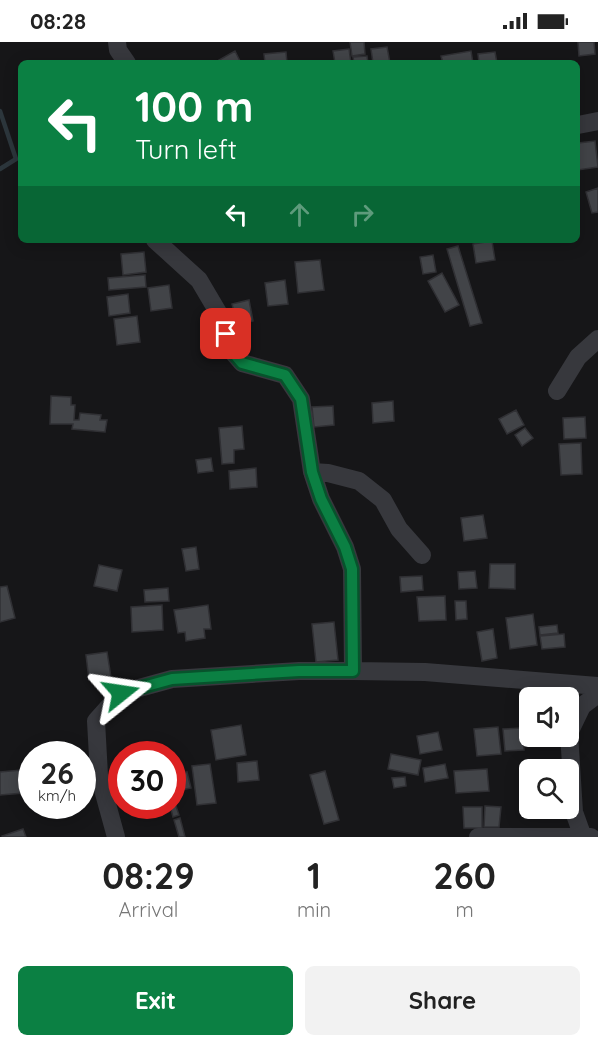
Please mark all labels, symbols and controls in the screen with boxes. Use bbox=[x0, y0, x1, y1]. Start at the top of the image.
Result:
text: 08:28 bbox=[30, 7, 86, 35]
text: 100 m bbox=[135, 80, 253, 133]
icon: left bbox=[36, 84, 114, 162]
text: Turn left bbox=[135, 132, 237, 166]
icon: left bbox=[220, 198, 253, 231]
icon: ahead bbox=[283, 198, 316, 231]
icon: right bbox=[346, 198, 379, 231]
pin bbox=[200, 308, 251, 359]
icon: arrive bbox=[209, 317, 242, 350]
position arrow bbox=[89, 661, 153, 725]
map controls bbox=[519, 687, 579, 819]
button: sound bbox=[519, 687, 579, 747]
speed limit sign: 30 bbox=[108, 741, 186, 819]
text: 26 bbox=[40, 754, 74, 792]
button: search bbox=[519, 759, 579, 819]
text: km/h bbox=[38, 786, 76, 805]
text: 08:29 bbox=[102, 853, 195, 898]
text: 1 bbox=[307, 853, 321, 898]
text: 260 bbox=[433, 853, 496, 898]
text: Arrival bbox=[119, 897, 178, 922]
text: min bbox=[297, 897, 331, 922]
text: m bbox=[455, 897, 474, 922]
button: Exit bbox=[18, 966, 293, 1035]
button: Share bbox=[305, 966, 580, 1035]

